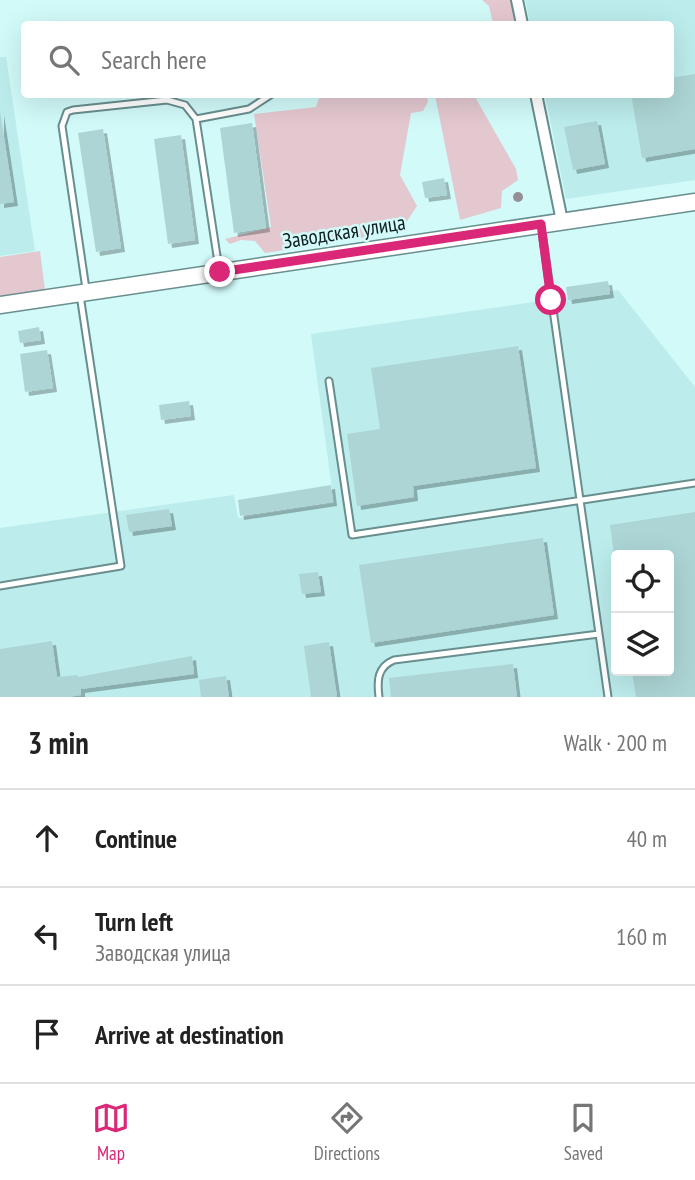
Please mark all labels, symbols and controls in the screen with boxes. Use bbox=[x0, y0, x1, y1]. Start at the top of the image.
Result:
search box bbox=[21, 21, 674, 98]
icon: search bbox=[45, 41, 83, 79]
text: Search here bbox=[101, 43, 207, 76]
street label: Заводская улица bbox=[281, 208, 407, 255]
route end bbox=[204, 256, 235, 287]
route start bbox=[535, 284, 566, 315]
map controls bbox=[611, 550, 674, 676]
button: locate bbox=[611, 550, 674, 613]
button: layers bbox=[611, 613, 674, 676]
text: 3 min bbox=[28, 723, 89, 762]
text: Walk · 200 m bbox=[564, 728, 667, 757]
icon: ahead bbox=[28, 819, 66, 857]
text: Continue bbox=[95, 822, 177, 855]
text: 40 m bbox=[626, 824, 667, 853]
text: Turn left bbox=[95, 905, 173, 938]
icon: left bbox=[28, 917, 66, 955]
text: 160 m bbox=[616, 922, 667, 951]
text: Заводская улица bbox=[95, 938, 231, 967]
icon: arrive bbox=[28, 1015, 66, 1053]
text: Arrive at destination bbox=[95, 1018, 284, 1051]
tab: Map bbox=[92, 1099, 130, 1165]
tab: Directions bbox=[314, 1099, 380, 1165]
tab: Saved bbox=[564, 1099, 603, 1165]

